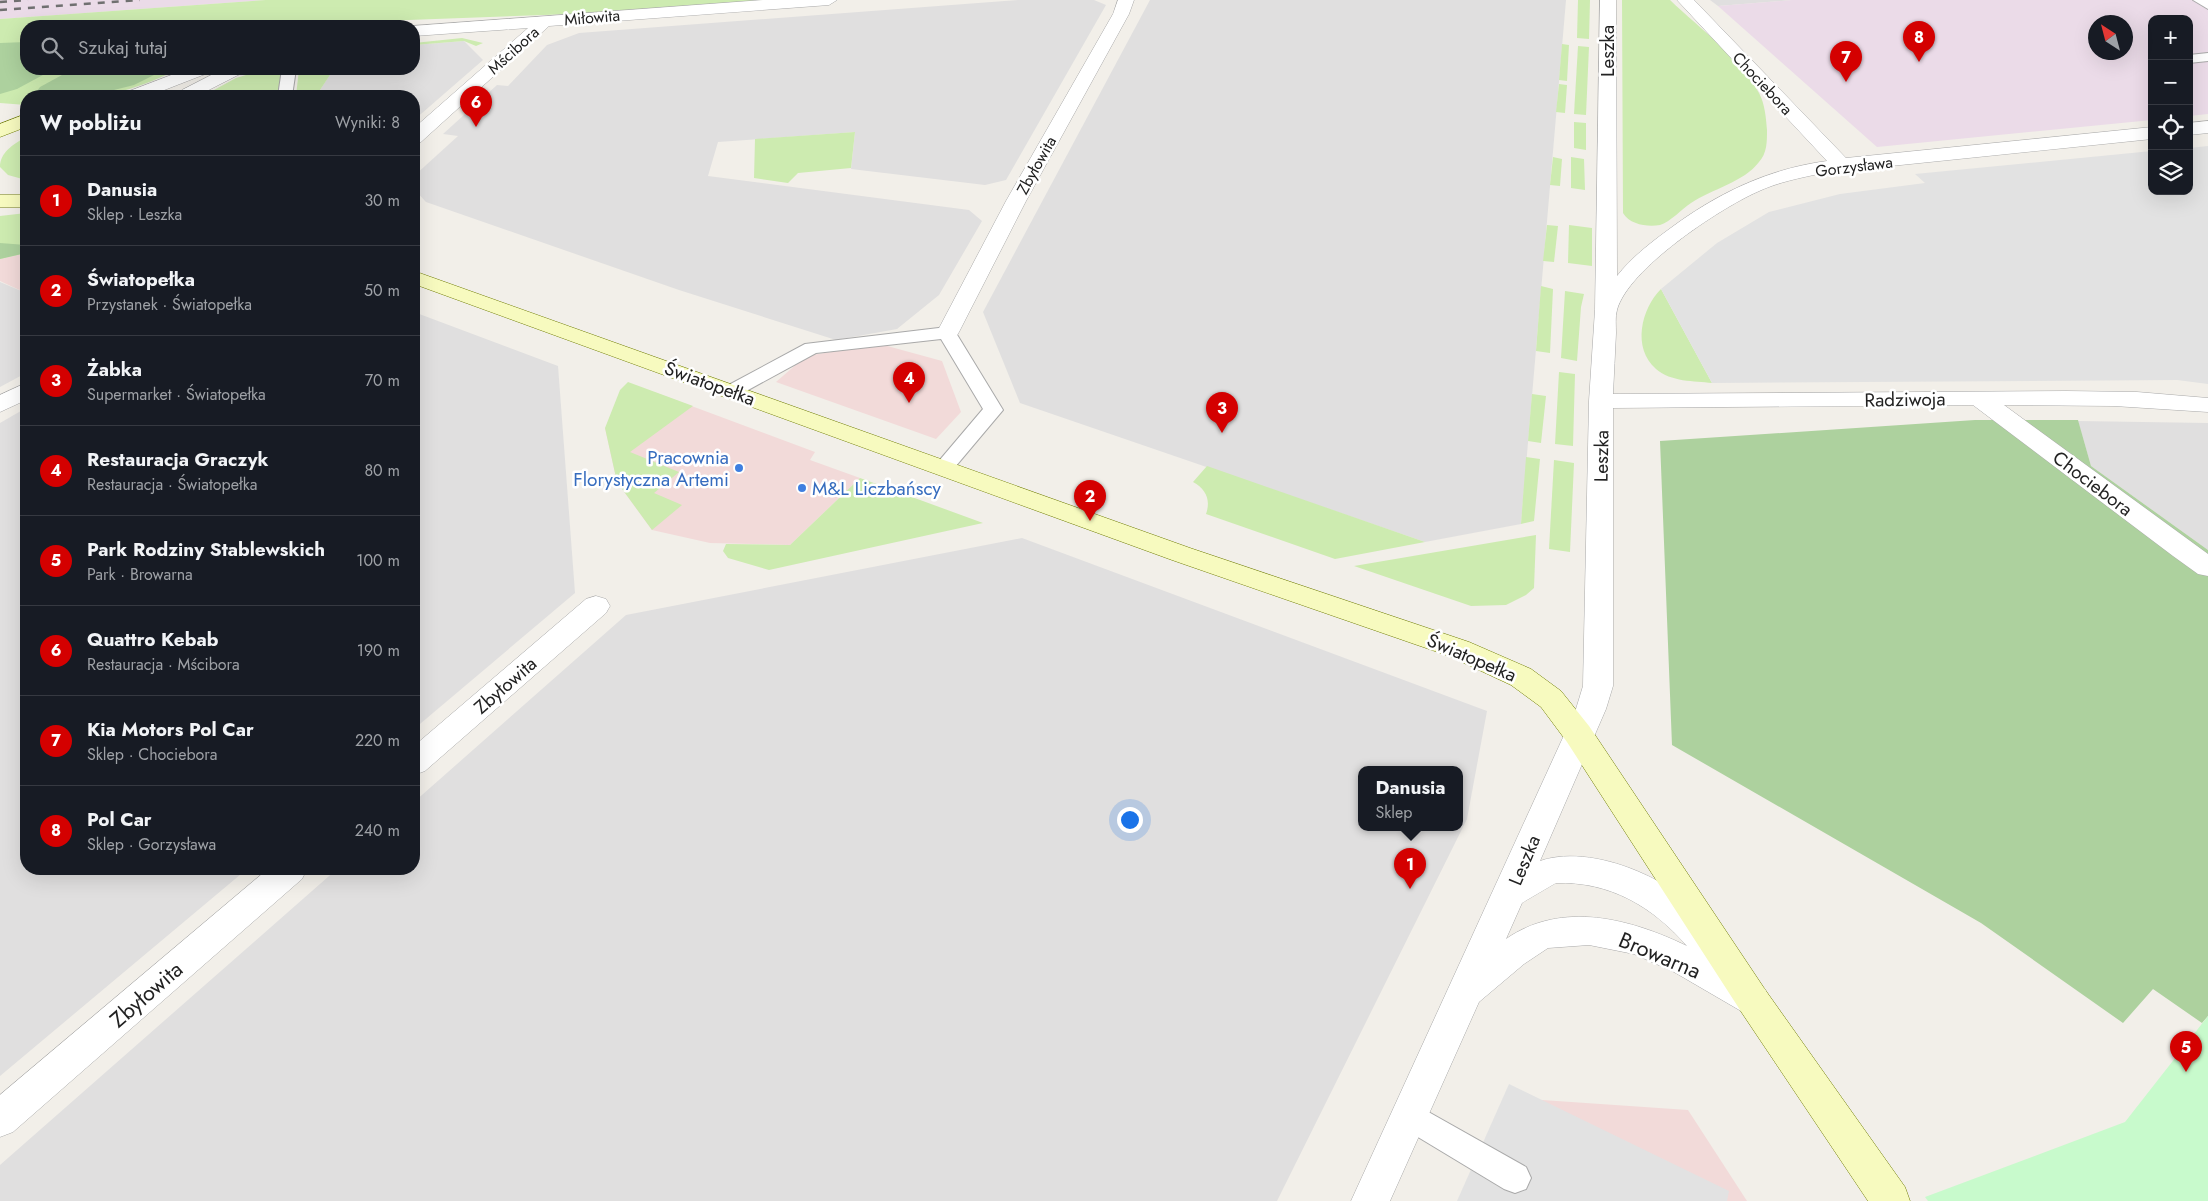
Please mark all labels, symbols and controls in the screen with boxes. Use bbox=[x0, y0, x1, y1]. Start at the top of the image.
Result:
street label: Miłowita bbox=[563, 4, 621, 31]
north arrow bbox=[2088, 15, 2133, 60]
map controls bbox=[2148, 15, 2193, 195]
button: + bbox=[2148, 15, 2193, 60]
search box bbox=[20, 20, 420, 75]
street label: Mścibora bbox=[483, 21, 544, 80]
pin: 8 bbox=[1903, 21, 1935, 62]
street label: Leszka bbox=[1594, 25, 1621, 77]
icon: search bbox=[38, 34, 66, 62]
text: Szukaj tutaj bbox=[78, 34, 168, 61]
pin: 7 bbox=[1830, 41, 1862, 82]
street label: Chociebora bbox=[1727, 47, 1798, 120]
button: − bbox=[2148, 60, 2193, 105]
pin: 6 bbox=[460, 86, 492, 127]
button: locate bbox=[2148, 105, 2193, 150]
text: W pobliżu bbox=[40, 108, 141, 138]
text: Wyniki: 8 bbox=[335, 111, 400, 134]
street label: Zbyłowita bbox=[1011, 132, 1062, 199]
street label: Gorzysława bbox=[1814, 150, 1894, 183]
button: layers bbox=[2148, 150, 2193, 195]
text: Danusia bbox=[87, 176, 157, 203]
text: 1 bbox=[52, 189, 60, 212]
text: 30 m bbox=[364, 189, 400, 212]
text: Sklep · Leszka bbox=[87, 203, 182, 226]
text: Światopełka bbox=[87, 266, 195, 293]
text: 2 bbox=[51, 279, 61, 302]
text: 50 m bbox=[364, 279, 400, 302]
text: Przystanek · Światopełka bbox=[87, 293, 252, 316]
street label: Światopełka bbox=[661, 355, 759, 412]
text: Żabka bbox=[87, 356, 142, 383]
pin: 4 bbox=[893, 362, 925, 403]
text: 3 bbox=[51, 369, 61, 392]
text: 70 m bbox=[365, 369, 400, 392]
text: Supermarket · Światopełka bbox=[87, 383, 266, 406]
street label: Radziwoja bbox=[1864, 385, 1946, 414]
pin: 3 bbox=[1206, 392, 1238, 433]
street label: Leszka bbox=[1588, 430, 1615, 482]
place label: Pracownia Florystyczna Artemi bbox=[573, 444, 729, 493]
street label: Chociebora bbox=[2047, 444, 2138, 522]
text: Restauracja Graczyk bbox=[87, 446, 269, 473]
text: 4 bbox=[50, 459, 62, 482]
text: 80 m bbox=[364, 459, 400, 482]
marker: Pracownia Florystyczna Artemi bbox=[733, 462, 745, 474]
text: Restauracja · Światopełka bbox=[87, 473, 257, 496]
place label: M&L Liczbańscy bbox=[812, 475, 941, 502]
pin: 2 bbox=[1074, 480, 1106, 521]
marker: M&L Liczbańscy bbox=[796, 482, 808, 494]
text: Park Rodziny Stablewskich bbox=[87, 536, 325, 563]
text: 5 bbox=[51, 549, 61, 572]
text: 100 m bbox=[356, 549, 400, 572]
text: Park · Browarna bbox=[87, 563, 193, 586]
text: Quattro Kebab bbox=[87, 626, 218, 653]
street label: Światopełka bbox=[1423, 627, 1521, 688]
text: 6 bbox=[51, 639, 61, 662]
text: 190 m bbox=[357, 639, 400, 662]
street label: Zbyłowita bbox=[468, 650, 543, 720]
text: Restauracja · Mścibora bbox=[87, 653, 240, 676]
text: Kia Motors Pol Car bbox=[87, 716, 254, 743]
text: 7 bbox=[51, 729, 61, 752]
text: 220 m bbox=[355, 729, 400, 752]
text: Sklep · Chociebora bbox=[87, 743, 217, 766]
popup bbox=[1358, 766, 1463, 831]
text: Danusia bbox=[1375, 774, 1446, 801]
text: Sklep bbox=[1375, 801, 1412, 824]
text: Pol Car bbox=[87, 806, 152, 833]
your location bbox=[1117, 807, 1143, 833]
text: 8 bbox=[51, 819, 61, 842]
text: 240 m bbox=[355, 819, 400, 842]
street label: Leszka bbox=[1502, 831, 1547, 890]
text: Sklep · Gorzysława bbox=[87, 833, 216, 856]
pin: 1 bbox=[1394, 848, 1426, 889]
street label: Browarna bbox=[1614, 923, 1706, 987]
street label: Zbyłowita bbox=[103, 953, 189, 1035]
pin: 5 bbox=[2170, 1031, 2202, 1072]

